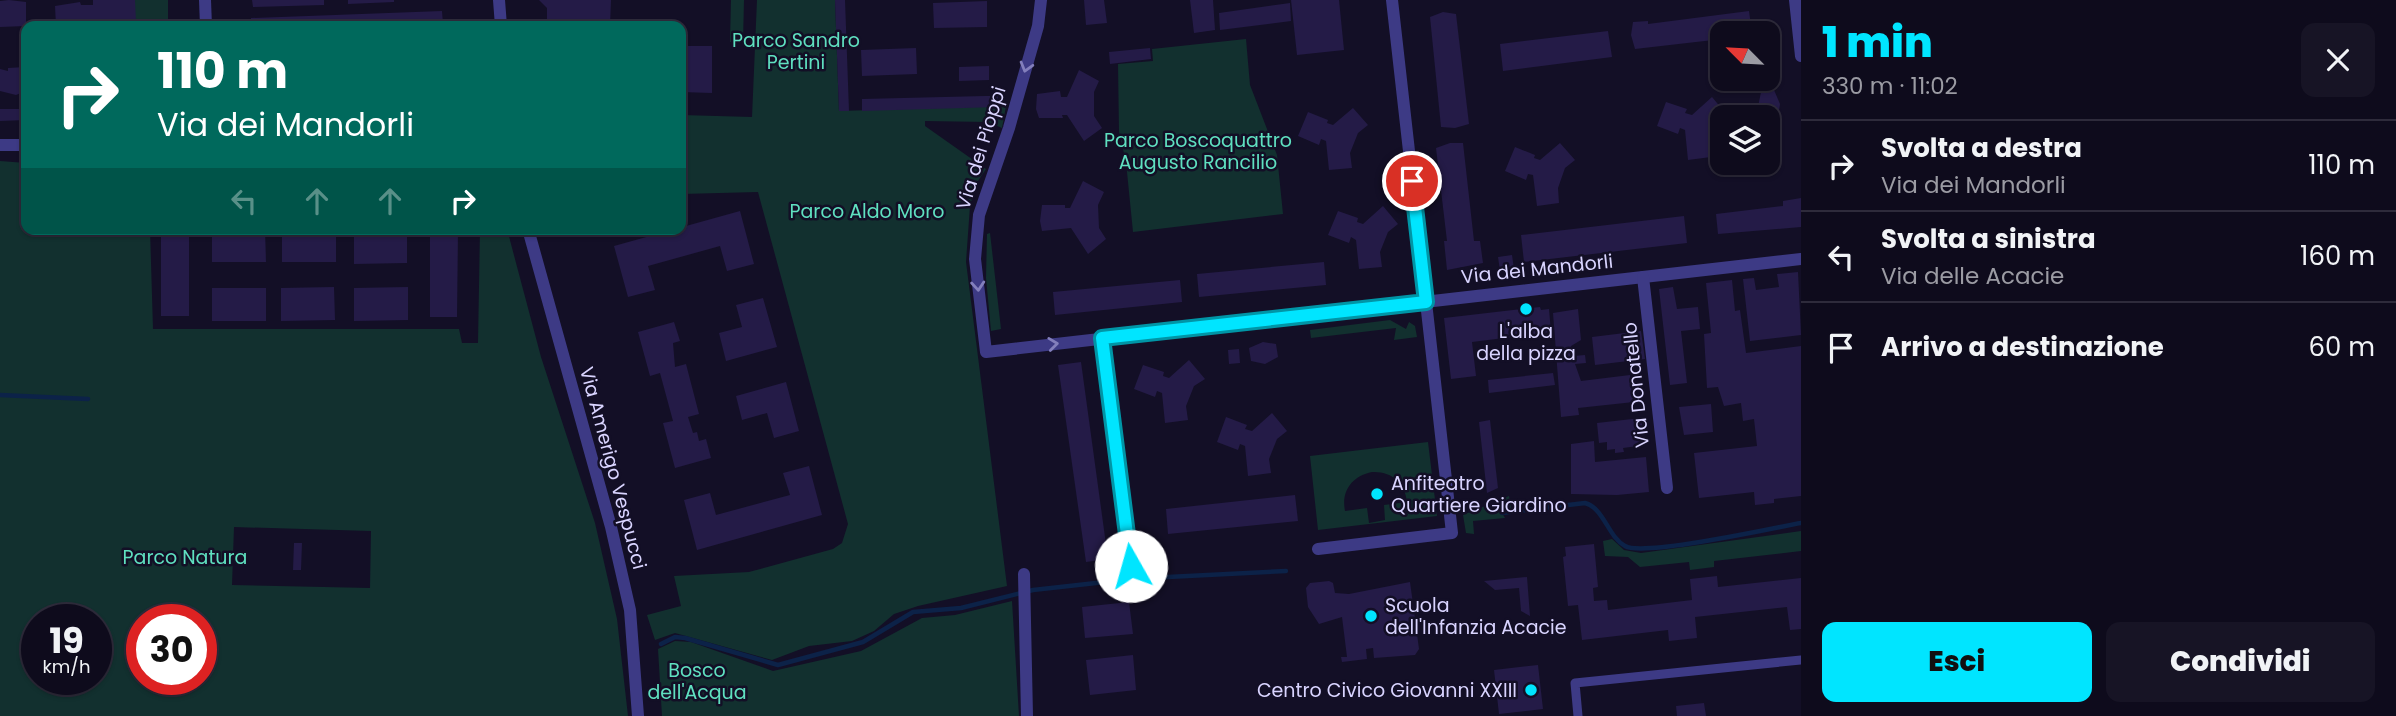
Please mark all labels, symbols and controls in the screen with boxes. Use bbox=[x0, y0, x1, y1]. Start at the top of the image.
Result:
text: 1 min bbox=[1822, 13, 1933, 72]
north arrow bbox=[1710, 21, 1780, 91]
map controls bbox=[1710, 21, 1780, 175]
button: close bbox=[2301, 23, 2375, 97]
park label: Parco Sandro Pertini bbox=[732, 27, 860, 76]
text: 110 m bbox=[157, 37, 288, 105]
icon: right bbox=[42, 49, 133, 140]
one-way arrow bbox=[1020, 60, 1035, 72]
text: 330 m · 11:02 bbox=[1822, 70, 1958, 102]
street label: Via dei Pioppi bbox=[949, 83, 1013, 213]
text: Via dei Mandorli bbox=[157, 102, 414, 147]
button: layers bbox=[1710, 105, 1780, 175]
park label: Parco Boscoquattro Augusto Rancilio bbox=[1104, 127, 1292, 176]
text: Svolta a destra bbox=[1881, 130, 2082, 166]
icon: right bbox=[1822, 147, 1860, 185]
text: 110 m bbox=[2308, 147, 2375, 183]
pin bbox=[1382, 151, 1442, 211]
icon: arrive bbox=[1393, 162, 1431, 200]
text: Via dei Mandorli bbox=[1881, 169, 2066, 201]
icon: left bbox=[225, 182, 263, 220]
icon: ahead bbox=[298, 182, 336, 220]
icon: ahead bbox=[371, 182, 409, 220]
icon: right bbox=[444, 182, 482, 220]
park label: Parco Aldo Moro bbox=[789, 198, 945, 225]
text: Svolta a sinistra bbox=[1881, 221, 2096, 257]
icon: left bbox=[1822, 238, 1860, 276]
text: 160 m bbox=[2300, 238, 2375, 274]
street label: Via dei Mandorli bbox=[1460, 248, 1614, 290]
text: Via delle Acacie bbox=[1881, 260, 2064, 292]
one-way arrow bbox=[970, 281, 985, 292]
marker: L'alba della pizza bbox=[1518, 301, 1534, 317]
place label: L'alba della pizza bbox=[1476, 318, 1576, 367]
street label: Via Donatello bbox=[1616, 321, 1656, 449]
icon: arrive bbox=[1822, 329, 1860, 367]
text: Arrivo a destinazione bbox=[1881, 329, 2164, 365]
text: 60 m bbox=[2308, 329, 2375, 365]
one-way arrow bbox=[1048, 337, 1059, 352]
street label: Via Amerigo Vespucci bbox=[573, 364, 653, 572]
place label: Anfiteatro Quartiere Giardino bbox=[1391, 470, 1567, 519]
marker: Anfiteatro Quartiere Giardino bbox=[1369, 486, 1385, 502]
position arrow bbox=[1094, 529, 1168, 603]
park label: Parco Natura bbox=[123, 544, 247, 571]
place label: Scuola dell'Infanzia Acacie bbox=[1385, 592, 1567, 641]
speed limit sign: 30 bbox=[126, 604, 217, 695]
marker: Scuola dell'Infanzia Acacie bbox=[1363, 608, 1379, 624]
text: 19 bbox=[49, 616, 84, 665]
button: Esci bbox=[1822, 622, 2092, 702]
button: Condividi bbox=[2106, 622, 2375, 702]
text: km/h bbox=[43, 654, 90, 679]
park label: Bosco dell'Acqua bbox=[647, 657, 747, 706]
place label: Centro Civico Giovanni XXIII bbox=[1257, 677, 1517, 704]
marker: Centro Civico Giovanni XXIII bbox=[1523, 682, 1539, 698]

